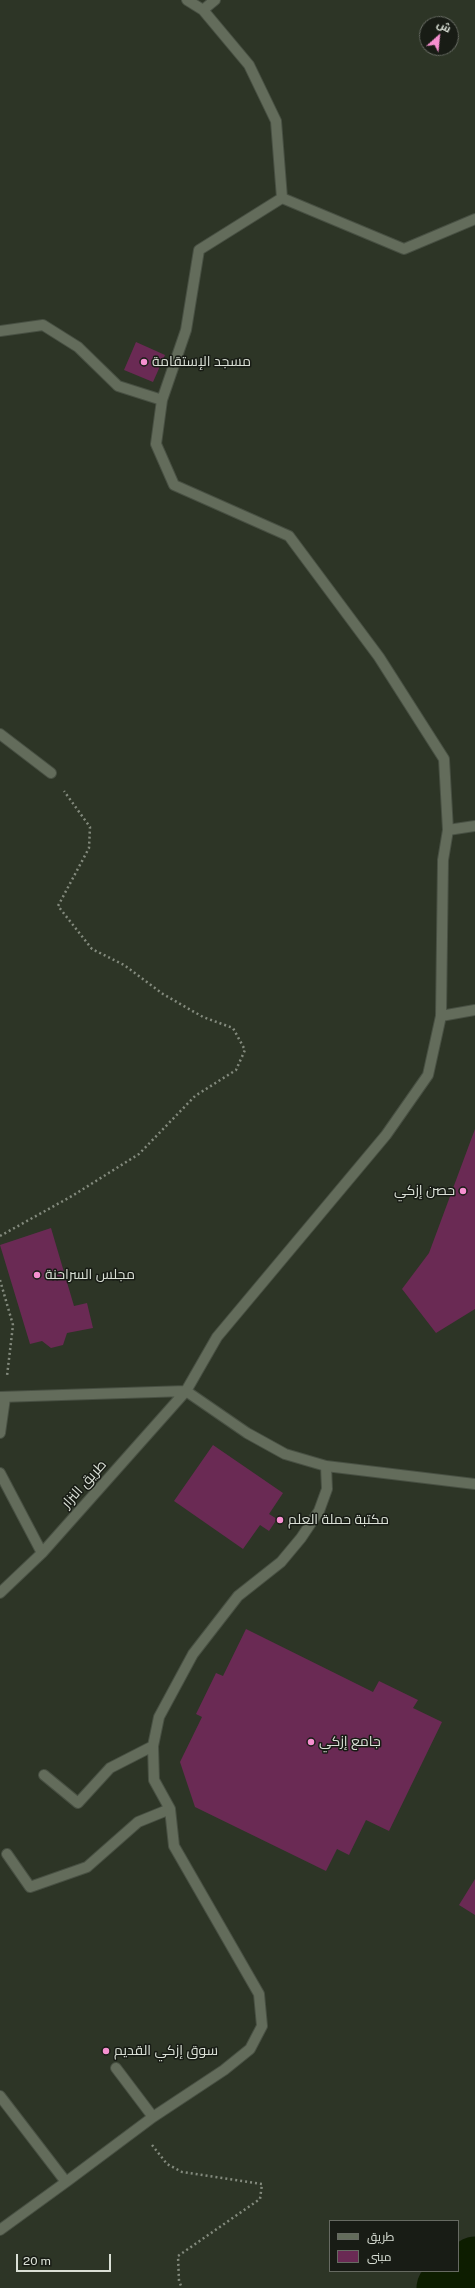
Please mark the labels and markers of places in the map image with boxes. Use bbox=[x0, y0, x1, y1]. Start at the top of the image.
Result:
place label: مسجد الإستقامة bbox=[152, 354, 251, 370]
marker: مسجد الإستقامة bbox=[139, 357, 149, 367]
place label: حصن إزكي bbox=[394, 1183, 455, 1199]
marker: حصن إزكي bbox=[458, 1186, 468, 1196]
place label: مجلس السراحنة bbox=[45, 1267, 135, 1283]
marker: مجلس السراحنة bbox=[32, 1270, 42, 1280]
place label: مكتبة حملة العلم bbox=[288, 1512, 389, 1528]
marker: مكتبة حملة العلم bbox=[275, 1515, 285, 1525]
place label: جامع إزكي bbox=[319, 1734, 381, 1750]
marker: جامع إزكي bbox=[306, 1737, 316, 1747]
place label: سوق إزكي القديم bbox=[114, 2043, 218, 2059]
marker: سوق إزكي القديم bbox=[101, 2046, 111, 2056]

